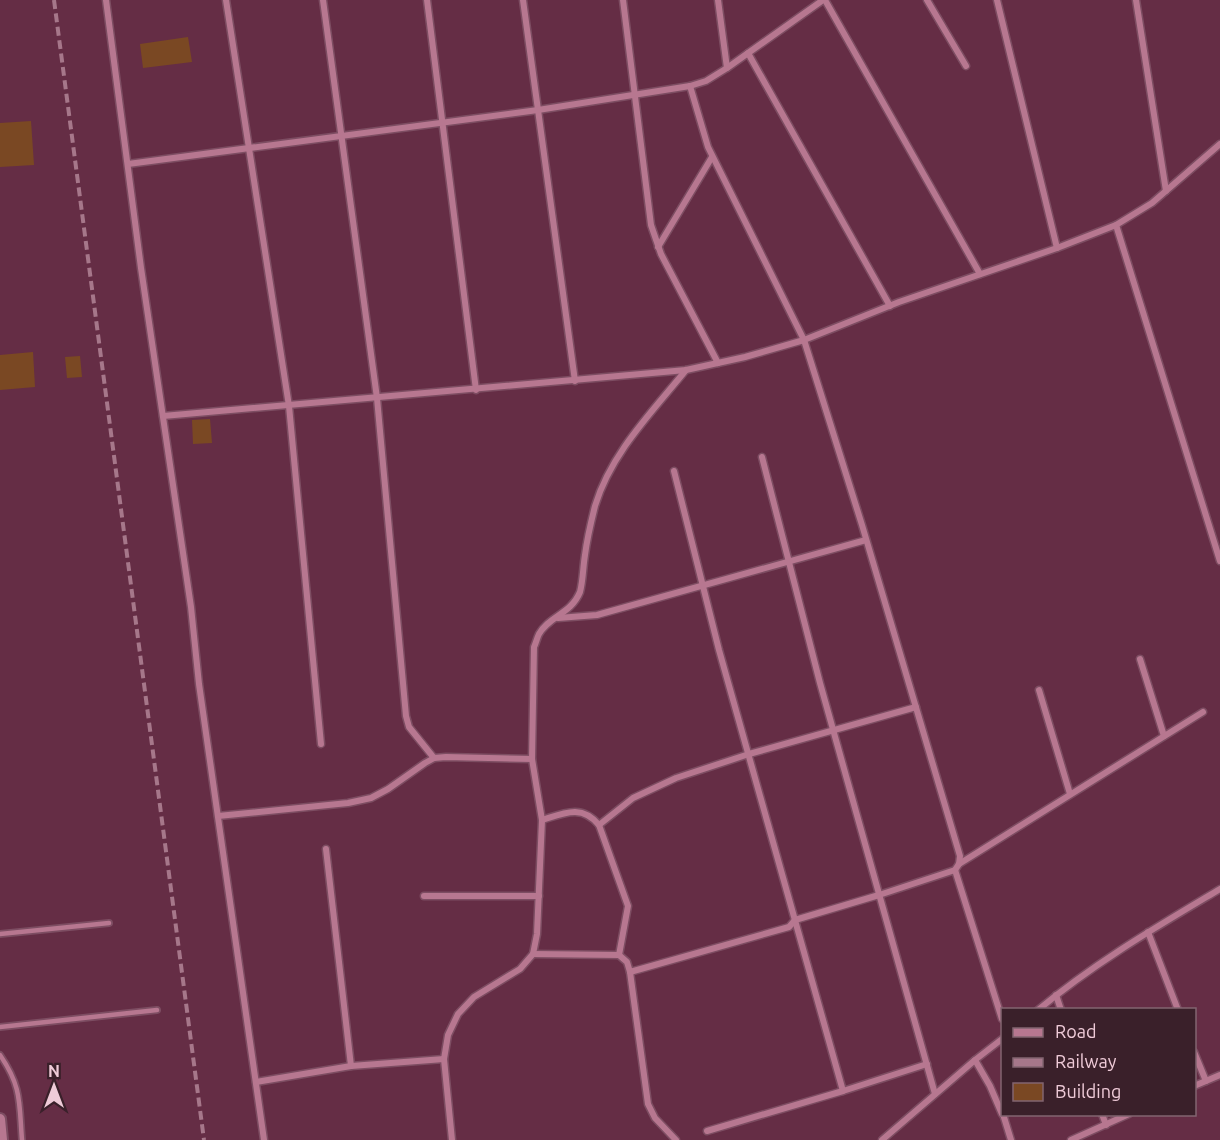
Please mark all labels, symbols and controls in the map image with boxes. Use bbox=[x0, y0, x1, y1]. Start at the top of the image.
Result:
legend bbox=[1001, 1008, 1196, 1116]
text: Road bbox=[1055, 1021, 1097, 1041]
text: Railway bbox=[1055, 1051, 1117, 1071]
north arrow bbox=[24, 1056, 84, 1116]
text: N bbox=[48, 1062, 60, 1080]
text: Building bbox=[1055, 1081, 1121, 1101]

